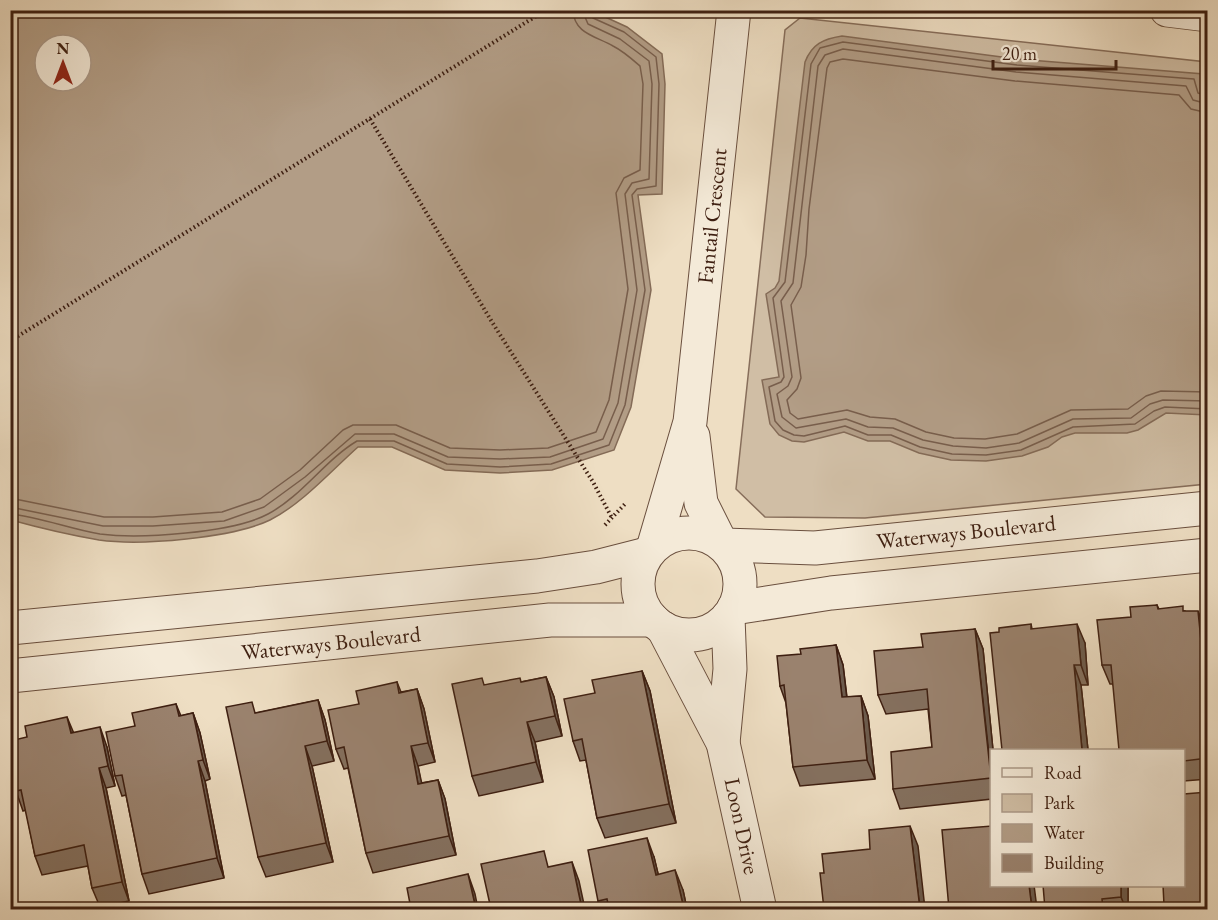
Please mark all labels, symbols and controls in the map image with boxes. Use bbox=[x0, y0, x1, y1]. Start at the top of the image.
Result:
north arrow bbox=[33, 33, 93, 93]
scale bar bbox=[993, 33, 1116, 71]
text: N bbox=[57, 38, 70, 59]
text: 20 m bbox=[1002, 42, 1037, 65]
street label: Fantail Crescent bbox=[690, 147, 734, 285]
street label: Waterways Boulevard bbox=[875, 508, 1058, 556]
street label: Waterways Boulevard bbox=[240, 619, 423, 667]
legend bbox=[990, 749, 1185, 887]
text: Road bbox=[1044, 761, 1083, 784]
street label: Loon Drive bbox=[718, 775, 766, 877]
text: Park bbox=[1044, 791, 1075, 814]
text: Water bbox=[1044, 821, 1085, 844]
text: Building bbox=[1044, 851, 1104, 874]

